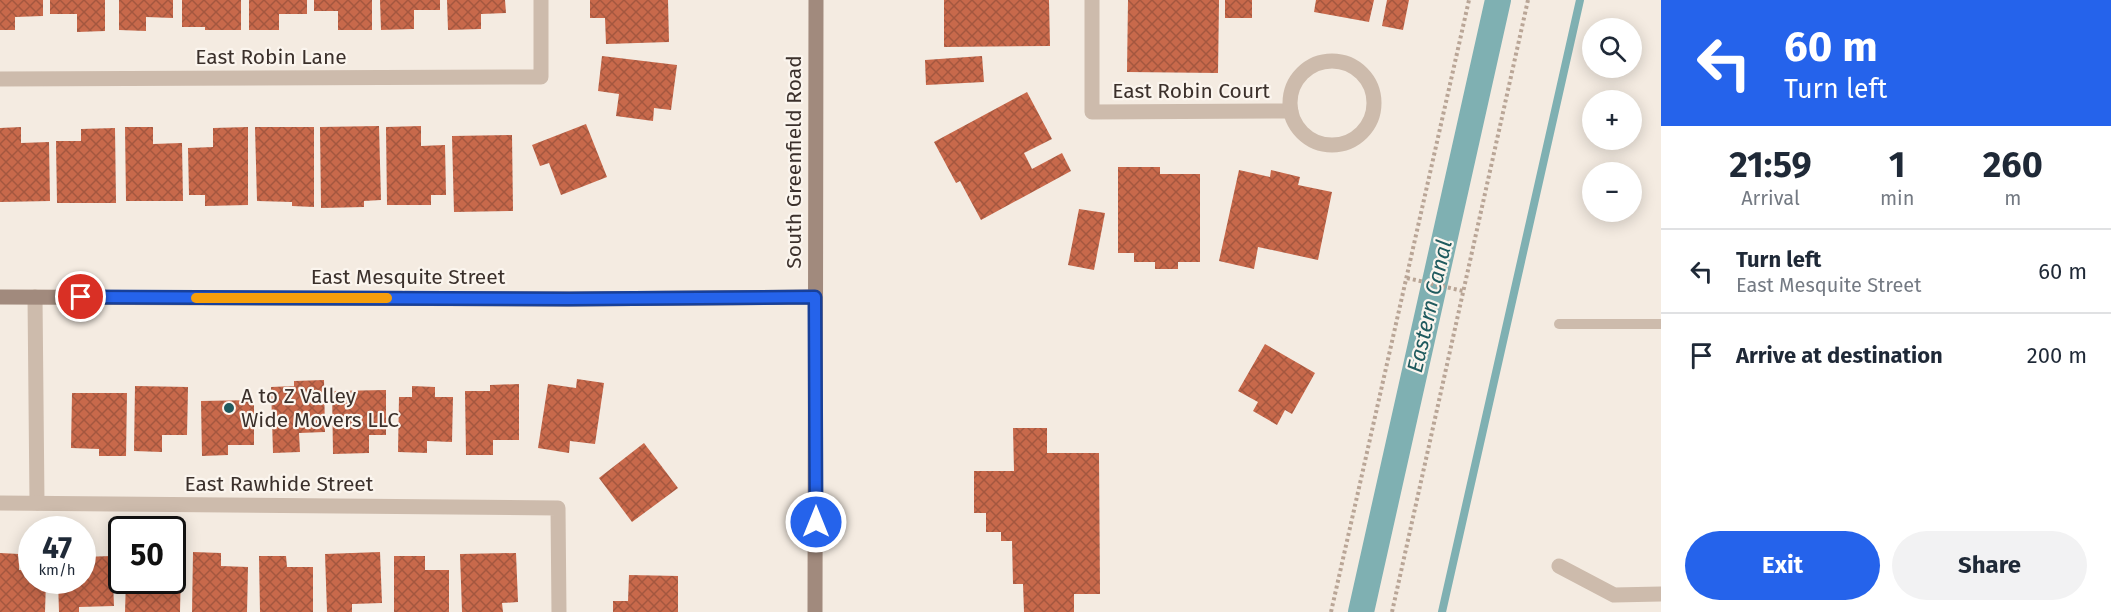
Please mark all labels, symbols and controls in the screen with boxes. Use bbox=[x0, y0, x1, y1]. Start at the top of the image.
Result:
map controls bbox=[1582, 18, 1642, 222]
button: search bbox=[1582, 18, 1642, 78]
text: 60 m bbox=[1784, 22, 1878, 72]
icon: left bbox=[1685, 24, 1763, 102]
street label: East Robin Lane bbox=[195, 44, 347, 70]
street label: South Greenfield Road bbox=[781, 55, 807, 269]
text: Turn left bbox=[1784, 73, 1887, 105]
street label: East Robin Court bbox=[1112, 78, 1270, 104]
button: + bbox=[1582, 90, 1642, 150]
text: 21:59 bbox=[1729, 143, 1812, 187]
text: 1 bbox=[1889, 143, 1906, 187]
text: 260 bbox=[1983, 143, 2043, 187]
button: − bbox=[1582, 162, 1642, 222]
text: Arrival bbox=[1741, 186, 1800, 210]
text: min bbox=[1880, 186, 1914, 210]
text: m bbox=[2004, 186, 2021, 210]
water label: Eastern Canal bbox=[1401, 237, 1458, 375]
text: Turn left bbox=[1736, 246, 1821, 273]
icon: left bbox=[1685, 255, 1718, 288]
text: 60 m bbox=[2038, 258, 2087, 285]
street label: East Mesquite Street bbox=[311, 264, 506, 290]
pin bbox=[55, 271, 106, 322]
text: East Mesquite Street bbox=[1736, 273, 1921, 297]
icon: arrive bbox=[64, 280, 97, 313]
icon: arrive bbox=[1685, 339, 1718, 372]
text: Arrive at destination bbox=[1736, 342, 1943, 369]
text: 200 m bbox=[2027, 342, 2087, 369]
place label: A to Z Valley Wide Movers LLC bbox=[241, 383, 399, 433]
marker: A to Z Valley Wide Movers LLC bbox=[222, 401, 236, 415]
street label: East Rawhide Street bbox=[185, 471, 374, 497]
position arrow bbox=[784, 490, 848, 554]
speed limit sign: 50 bbox=[108, 516, 186, 594]
text: 47 bbox=[42, 530, 72, 566]
button: Exit bbox=[1685, 531, 1880, 600]
button: Share bbox=[1892, 531, 2087, 600]
text: km/h bbox=[38, 561, 76, 579]

